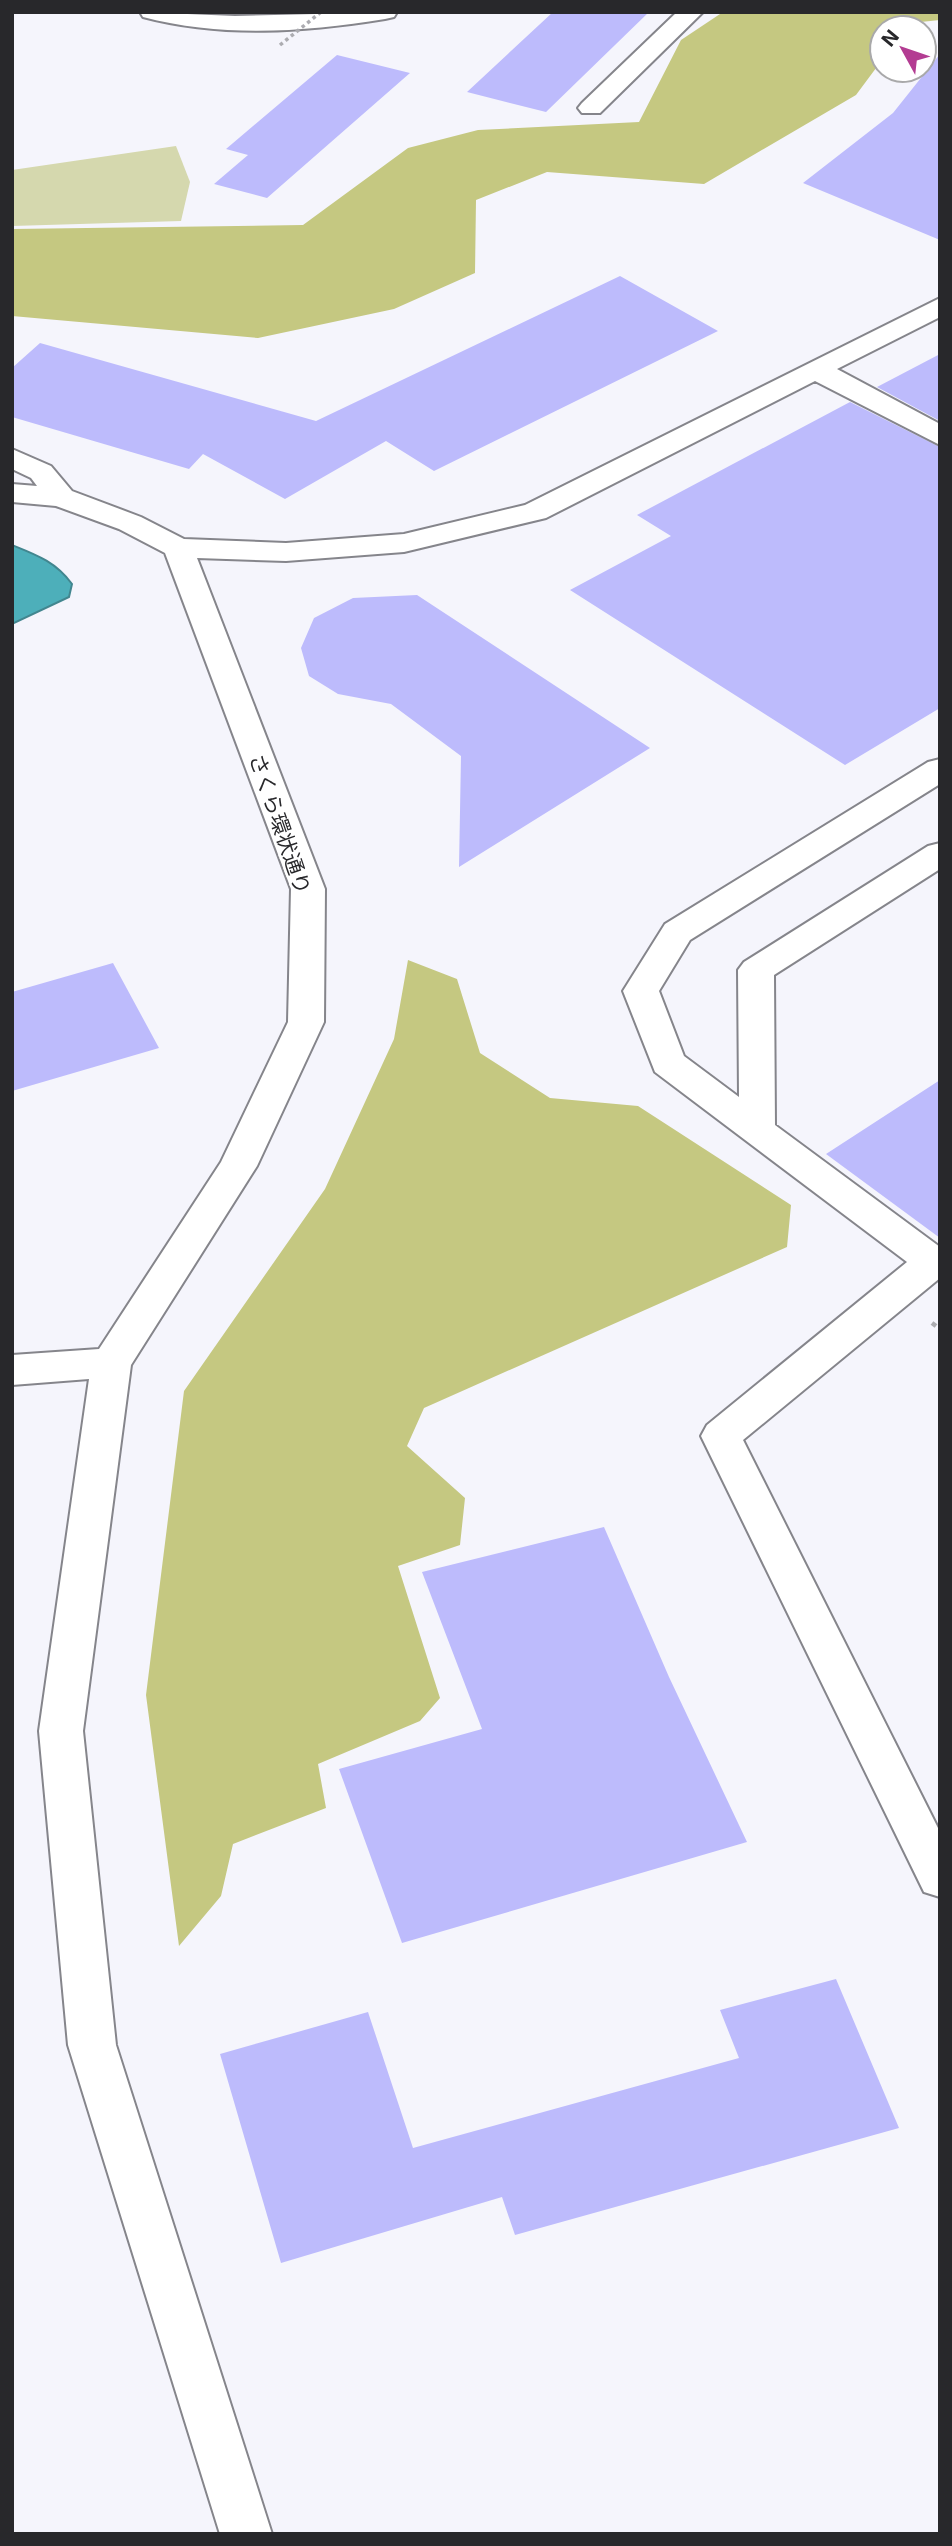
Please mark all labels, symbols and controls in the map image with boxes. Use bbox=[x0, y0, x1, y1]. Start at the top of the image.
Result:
north arrow bbox=[868, 14, 938, 84]
text: N bbox=[877, 25, 904, 51]
street label: さくら環状通り bbox=[244, 750, 316, 898]

